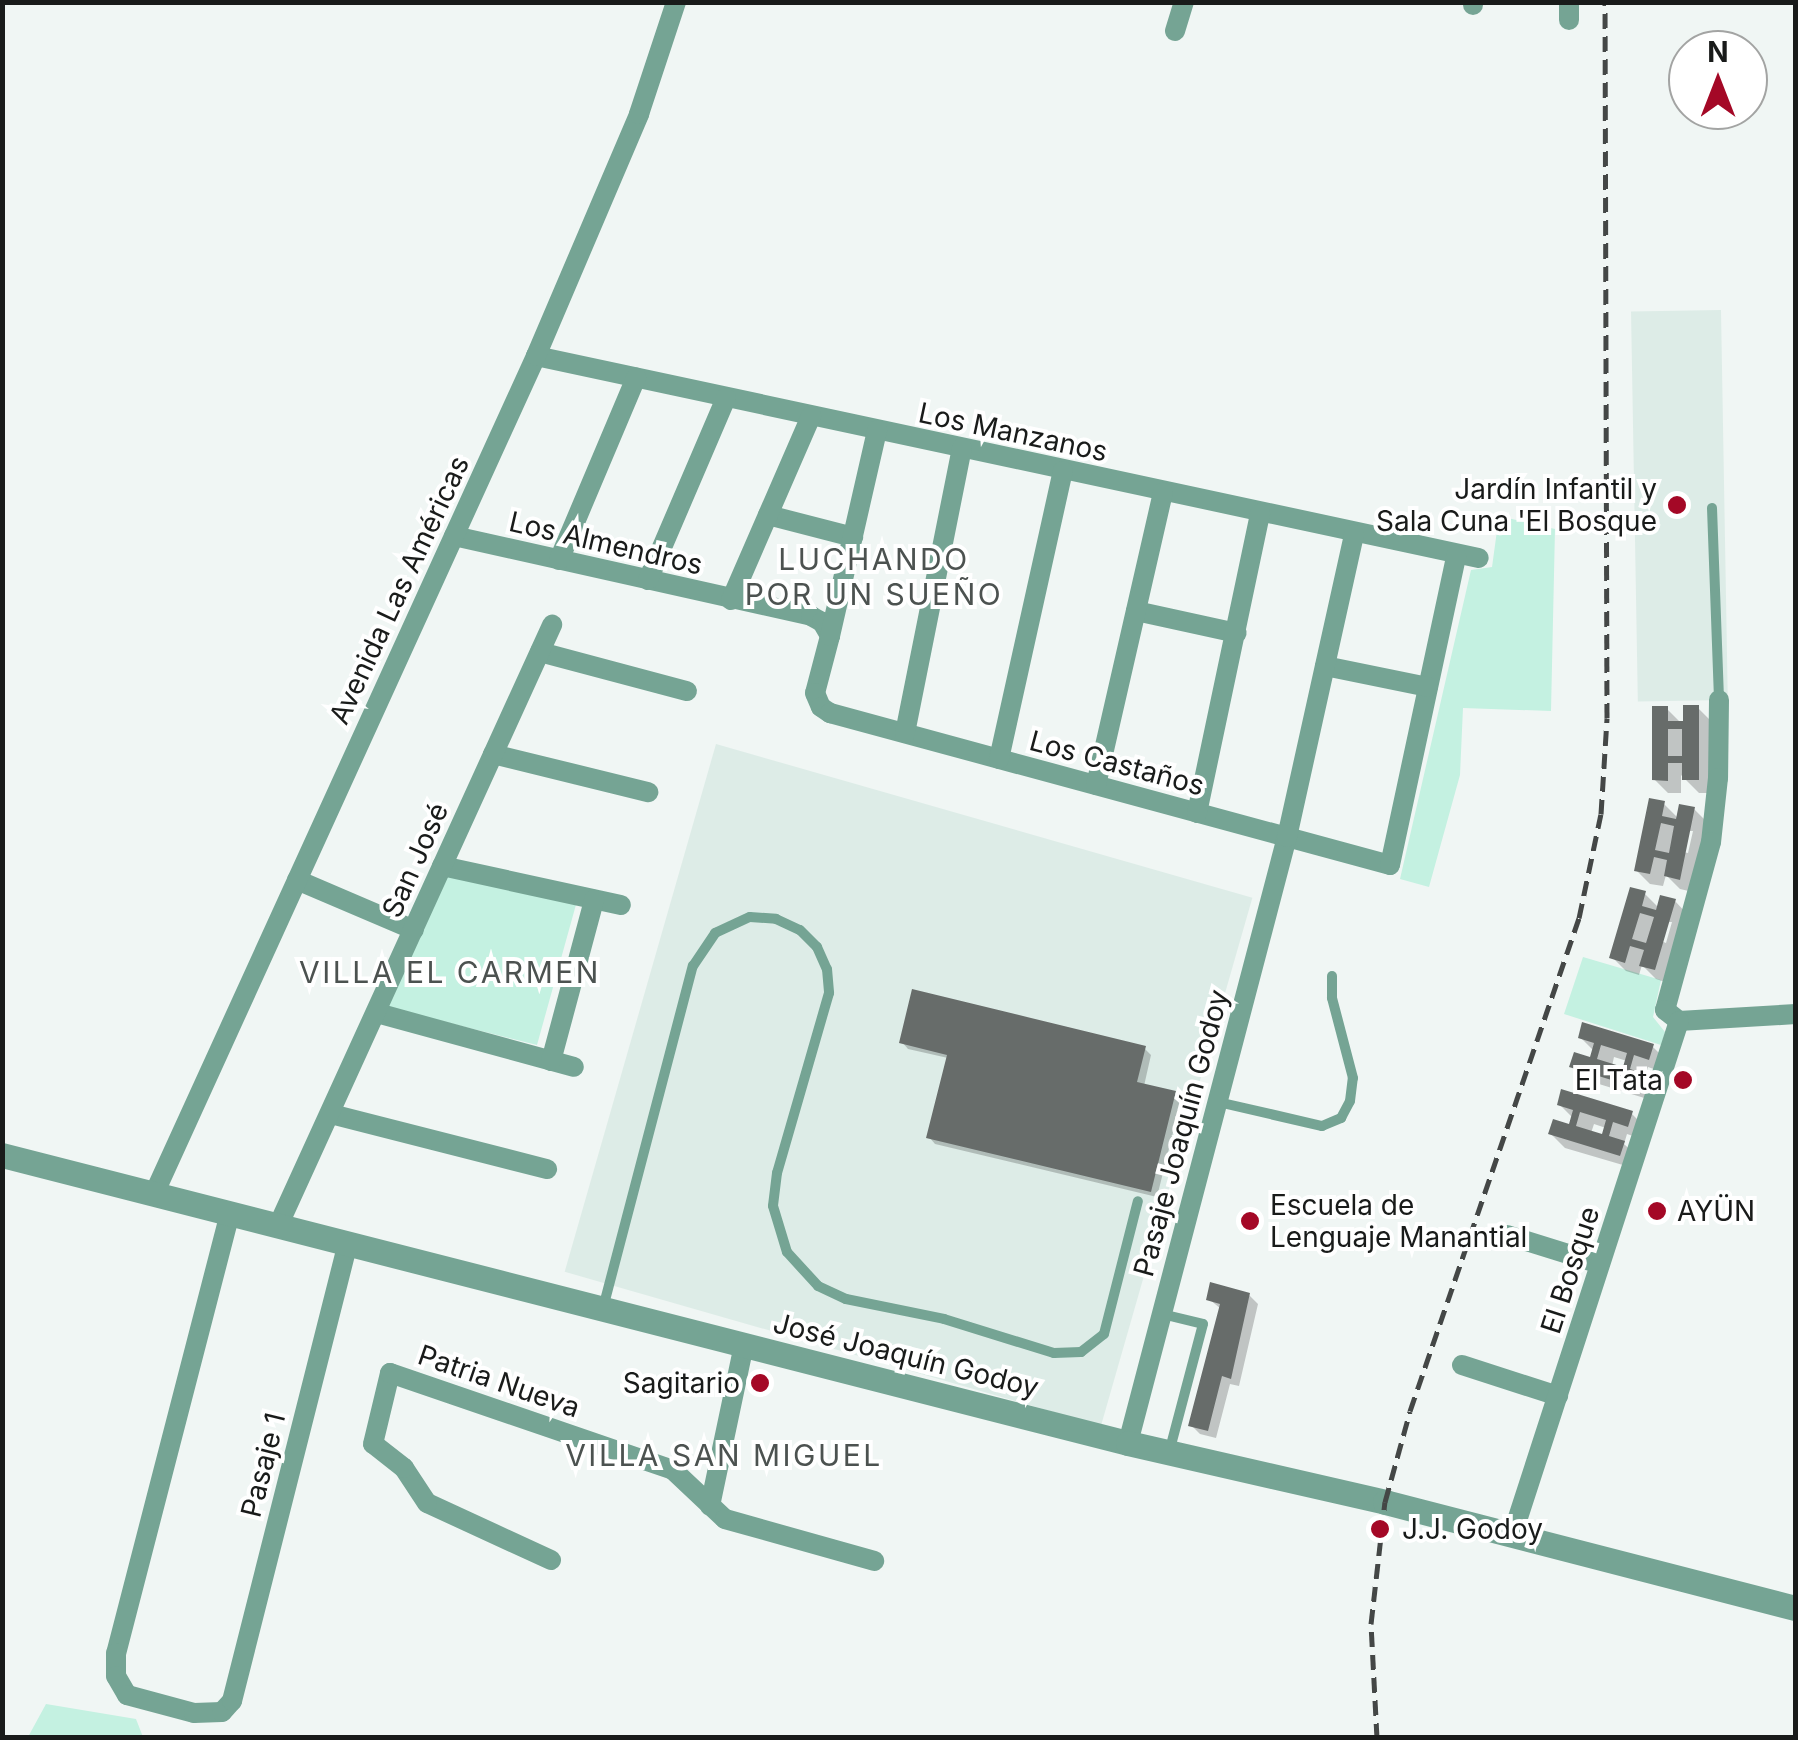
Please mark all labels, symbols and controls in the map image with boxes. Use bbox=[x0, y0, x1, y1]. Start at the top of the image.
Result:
north arrow bbox=[1668, 30, 1768, 130]
text: N bbox=[1707, 35, 1729, 69]
street label: Los Manzanos bbox=[916, 396, 1110, 468]
street label: Avenida Las Américas bbox=[322, 451, 476, 729]
place label: Jardín Infantil y Sala Cuna 'El Bosque bbox=[1376, 472, 1657, 538]
marker: Jardín Infantil y Sala Cuna 'El Bosque bbox=[1666, 494, 1688, 516]
street label: Los Almendros bbox=[506, 504, 706, 582]
district label: LUCHANDO POR UN SUEÑO bbox=[745, 541, 1003, 612]
street label: Los Castaños bbox=[1026, 724, 1208, 802]
street label: San José bbox=[375, 797, 455, 923]
district label: VILLA EL CARMEN bbox=[299, 954, 601, 990]
street label: Pasaje Joaquín Godoy bbox=[1127, 986, 1235, 1280]
place label: El Tata bbox=[1575, 1063, 1663, 1097]
marker: El Tata bbox=[1672, 1069, 1694, 1091]
place label: Escuela de Lenguaje Manantial bbox=[1270, 1188, 1527, 1254]
place label: AYÜN bbox=[1677, 1194, 1755, 1228]
marker: AYÜN bbox=[1646, 1200, 1668, 1222]
street label: El Bosque bbox=[1534, 1202, 1606, 1338]
marker: Escuela de Lenguaje Manantial bbox=[1239, 1210, 1261, 1232]
street label: José Joaquín Godoy bbox=[770, 1306, 1042, 1404]
street label: Patria Nueva bbox=[414, 1338, 584, 1424]
place label: Sagitario bbox=[623, 1366, 740, 1400]
marker: Sagitario bbox=[749, 1372, 771, 1394]
street label: Pasaje 1 bbox=[234, 1409, 292, 1521]
district label: VILLA SAN MIGUEL bbox=[565, 1437, 883, 1473]
place label: J.J. Godoy bbox=[1402, 1512, 1543, 1546]
marker: J.J. Godoy bbox=[1367, 1516, 1393, 1542]

